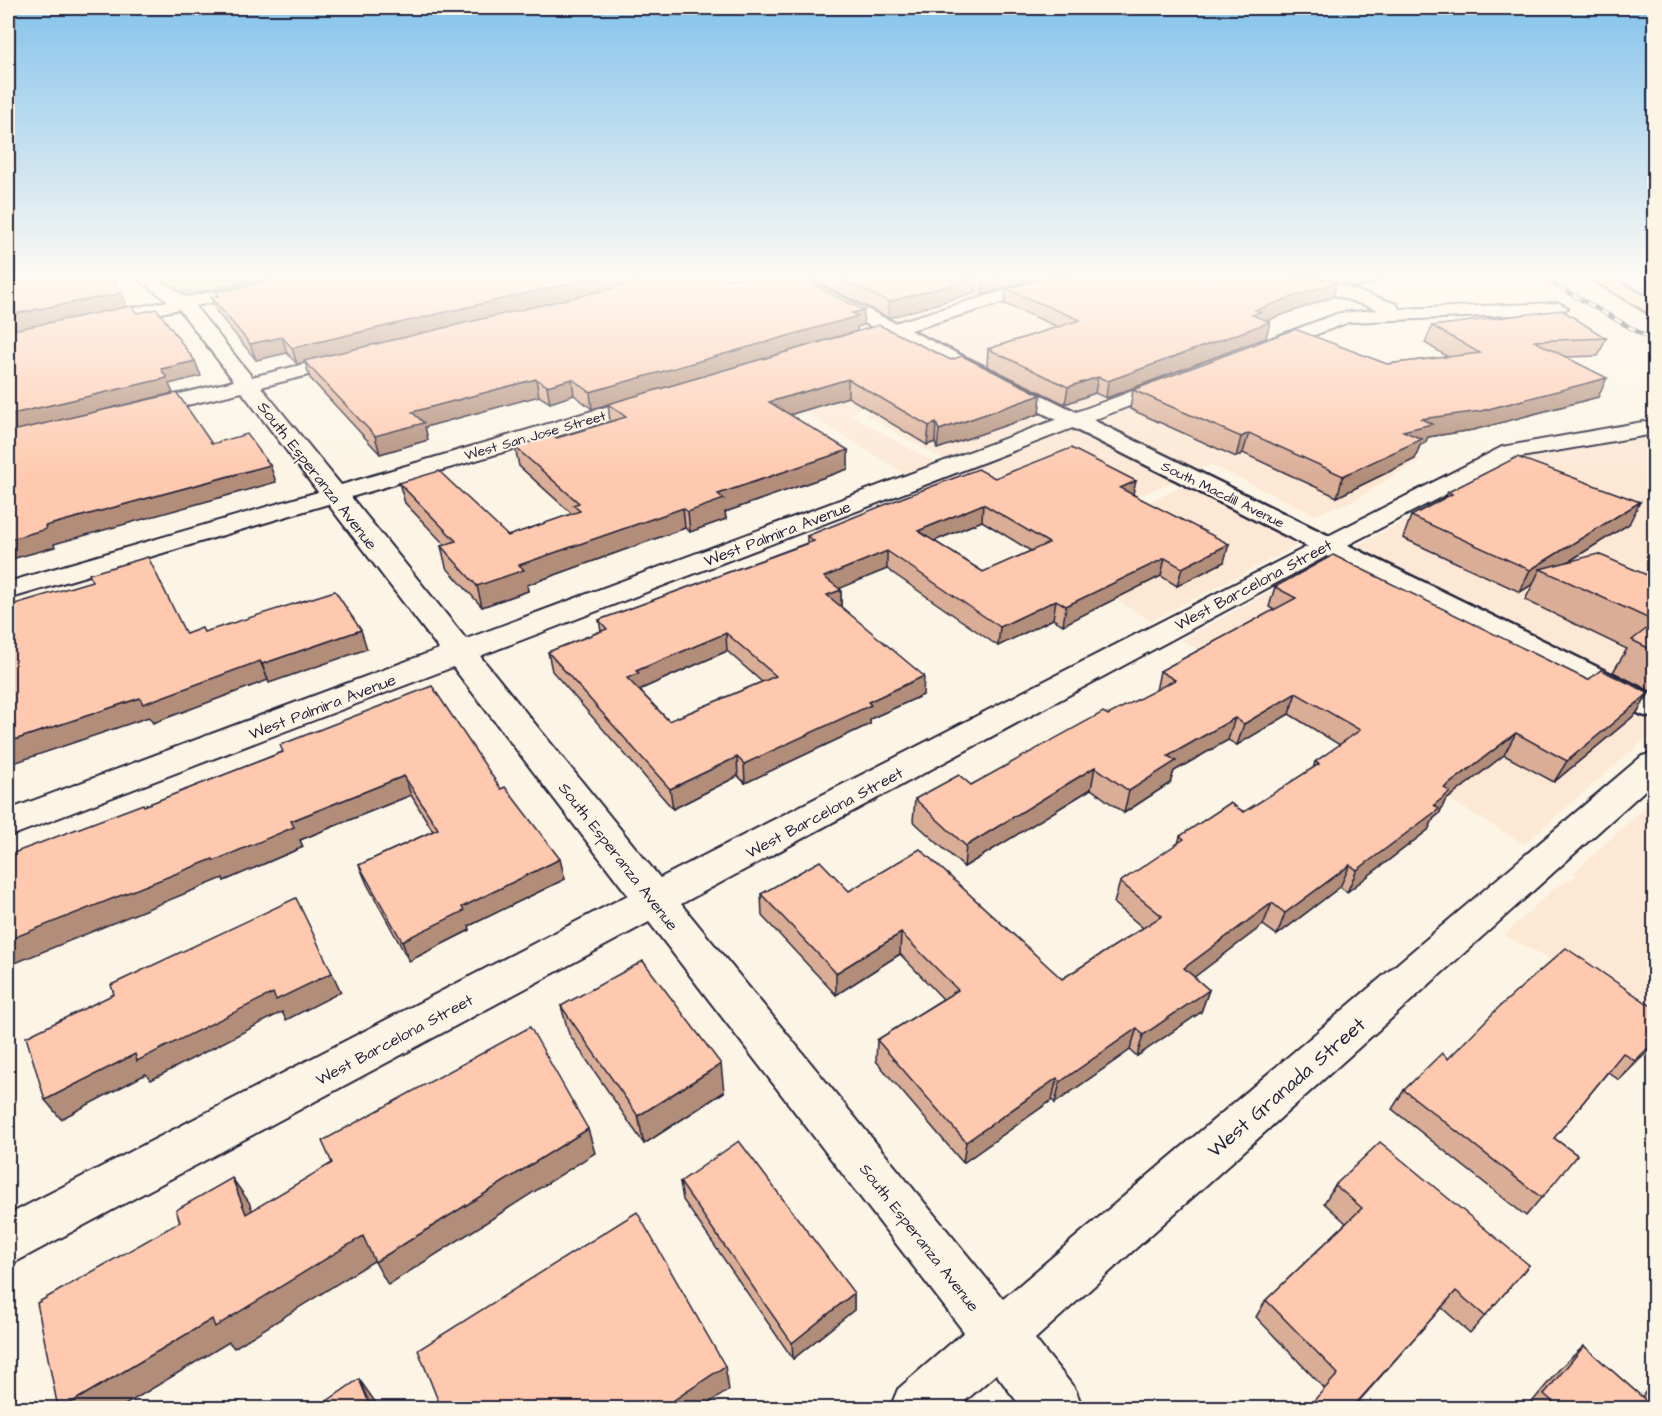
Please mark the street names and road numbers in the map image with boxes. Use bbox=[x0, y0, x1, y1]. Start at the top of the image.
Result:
street label: South Esperanza Avenue bbox=[252, 397, 382, 555]
street label: West San Jose Street bbox=[462, 406, 609, 466]
street label: South Macdill Avenue bbox=[1158, 456, 1288, 534]
street label: West Palmira Avenue bbox=[701, 496, 854, 572]
street label: West Barcelona Street bbox=[1171, 534, 1336, 636]
street label: West Palmira Avenue bbox=[246, 669, 399, 745]
street label: West Barcelona Street bbox=[742, 762, 907, 864]
street label: South Esperanza Avenue bbox=[553, 778, 683, 936]
street label: West Barcelona Street bbox=[312, 989, 477, 1091]
street label: West Granada Street bbox=[1202, 1011, 1372, 1164]
street label: South Esperanza Avenue bbox=[854, 1159, 984, 1317]

